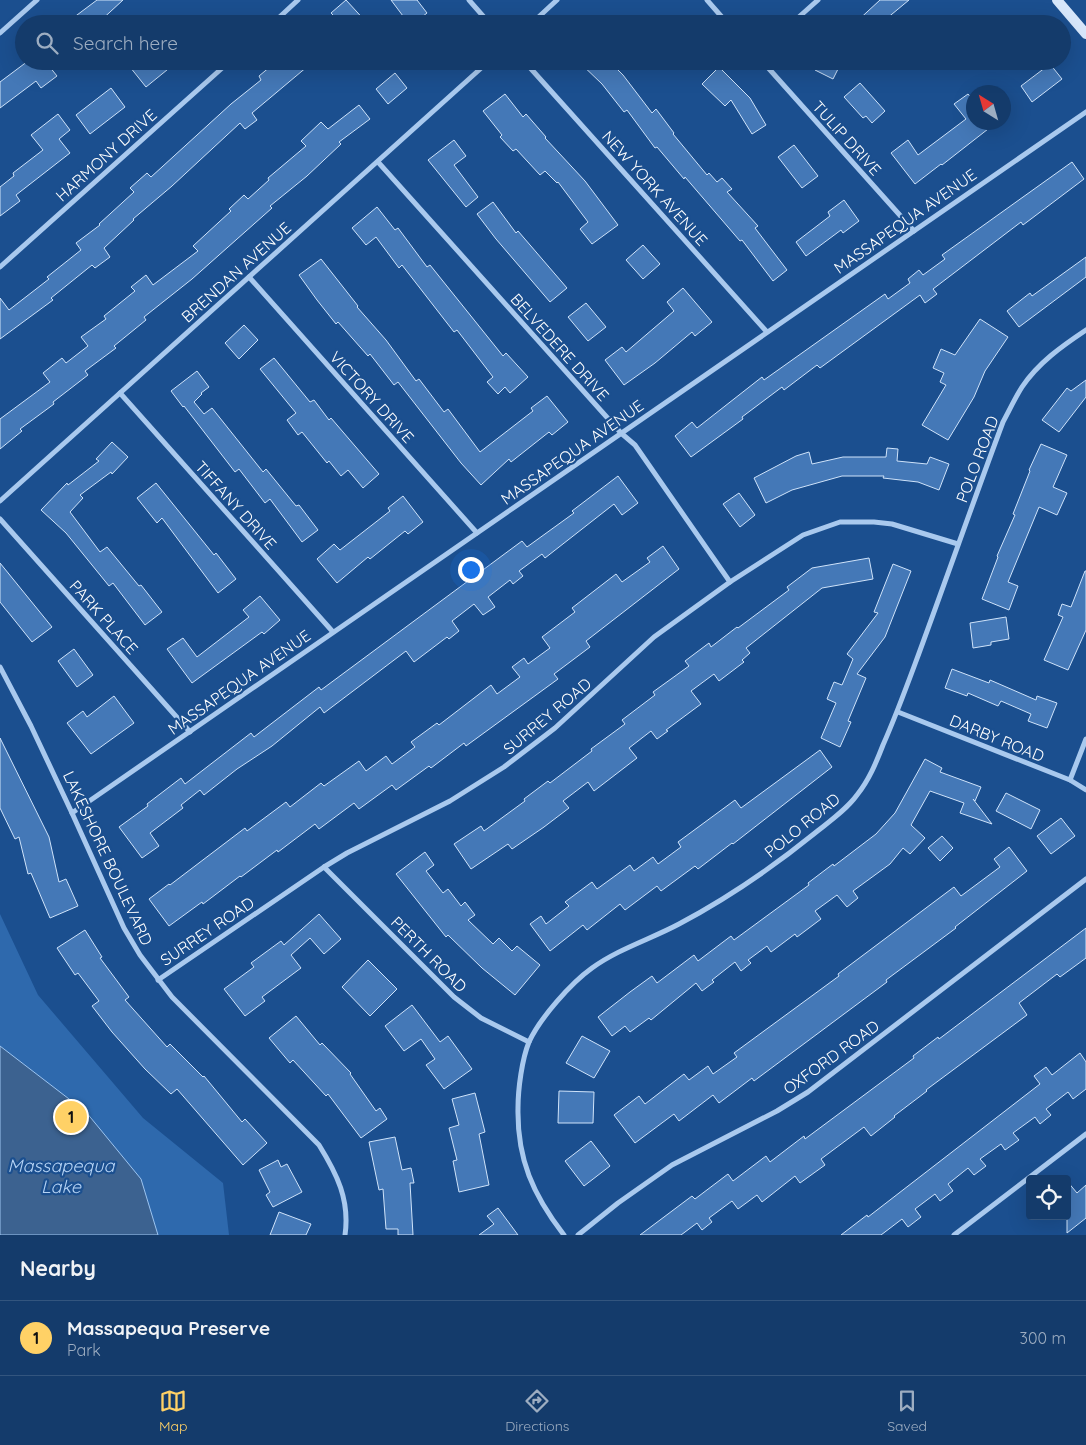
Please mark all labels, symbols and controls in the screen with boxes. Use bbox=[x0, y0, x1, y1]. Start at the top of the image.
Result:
search box bbox=[15, 15, 1071, 70]
icon: search bbox=[33, 29, 61, 57]
text: Search here bbox=[73, 31, 178, 55]
north arrow bbox=[966, 85, 1011, 130]
street label: TULIP DRIVE bbox=[808, 97, 886, 179]
street label: HARMONY DRIVE bbox=[51, 104, 161, 206]
street label: NEW YORK AVENUE bbox=[598, 126, 712, 250]
street label: MASSAPEQUA AVENUE bbox=[830, 164, 980, 278]
street label: BRENDAN AVENUE bbox=[177, 218, 295, 326]
street label: BELVEDERE DRIVE bbox=[507, 289, 613, 405]
street label: VICTORY DRIVE bbox=[326, 347, 418, 447]
street label: MASSAPEQUA AVENUE bbox=[497, 395, 647, 509]
street label: POLO ROAD bbox=[951, 413, 1003, 505]
street label: TIFFANY DRIVE bbox=[191, 456, 281, 554]
your location bbox=[458, 557, 484, 583]
street label: PARK PLACE bbox=[65, 576, 143, 658]
street label: MASSAPEQUA AVENUE bbox=[164, 625, 314, 739]
street label: SURREY ROAD bbox=[499, 673, 595, 759]
street label: DARBY ROAD bbox=[947, 710, 1047, 766]
street label: LAKESHORE BOULEVARD bbox=[59, 768, 157, 948]
street label: POLO ROAD bbox=[760, 788, 844, 862]
street label: SURREY ROAD bbox=[156, 892, 258, 970]
street label: PERTH ROAD bbox=[387, 912, 471, 996]
street label: OXFORD ROAD bbox=[779, 1015, 883, 1099]
pin: 1 bbox=[55, 1098, 87, 1136]
water label: Massapequa Lake bbox=[8, 1154, 116, 1198]
map controls bbox=[1026, 1175, 1071, 1220]
button: locate bbox=[1026, 1175, 1071, 1220]
text: Nearby bbox=[20, 1255, 96, 1281]
text: Massapequa Preserve bbox=[67, 1316, 270, 1340]
text: 1 bbox=[33, 1328, 39, 1348]
text: 300 m bbox=[1020, 1328, 1066, 1348]
text: Park bbox=[67, 1340, 101, 1360]
tab: Map bbox=[159, 1387, 187, 1435]
tab: Directions bbox=[505, 1387, 569, 1435]
tab: Saved bbox=[887, 1387, 927, 1435]

